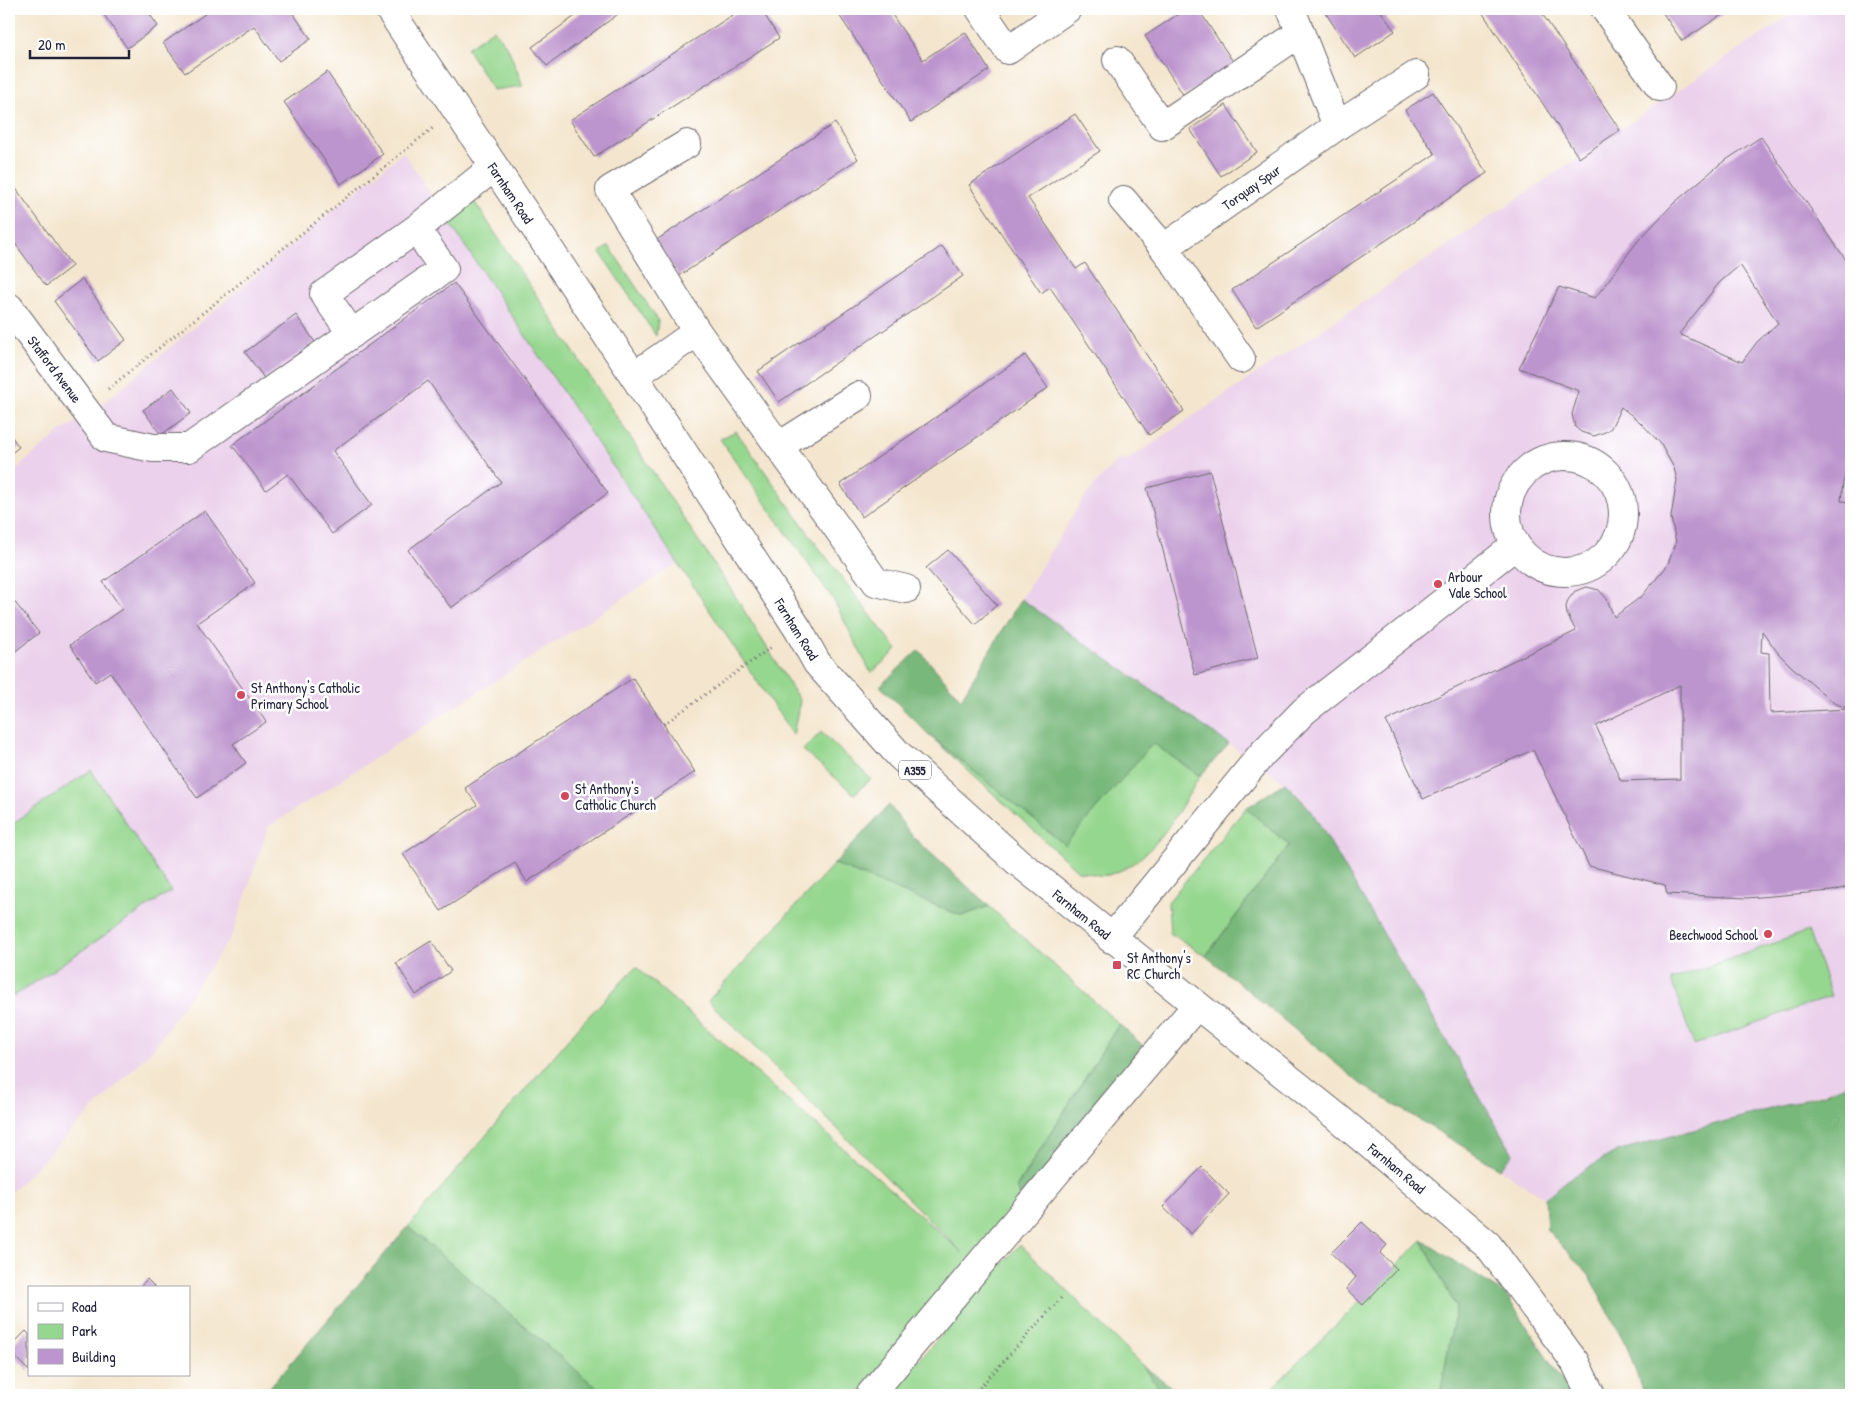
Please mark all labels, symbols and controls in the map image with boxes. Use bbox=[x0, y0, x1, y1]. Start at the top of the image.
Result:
scale bar bbox=[30, 28, 129, 60]
text: 20 m bbox=[38, 34, 65, 55]
street label: Farnham Road bbox=[483, 158, 539, 228]
street label: Torquay Spur bbox=[1218, 159, 1285, 215]
street label: Stafford Avenue bbox=[24, 332, 87, 407]
place label: Arbour Vale School bbox=[1448, 567, 1507, 602]
marker: Arbour Vale School bbox=[1432, 578, 1444, 590]
street label: Farnham Road bbox=[770, 594, 824, 664]
place label: St Anthony's Catholic Primary School bbox=[251, 678, 360, 714]
marker: St Anthony's Catholic Primary School bbox=[235, 689, 247, 701]
road number: A355 bbox=[899, 760, 931, 780]
place label: St Anthony's Catholic Church bbox=[575, 779, 656, 814]
marker: St Anthony's Catholic Church bbox=[559, 790, 571, 802]
street label: Farnham Road bbox=[1048, 884, 1115, 944]
place label: Beechwood School bbox=[1669, 925, 1758, 944]
marker: Beechwood School bbox=[1762, 928, 1774, 940]
place label: St Anthony's RC Church bbox=[1127, 948, 1191, 983]
marker: St Anthony's RC Church bbox=[1111, 959, 1123, 971]
street label: Farnham Road bbox=[1364, 1138, 1430, 1198]
legend bbox=[28, 1286, 190, 1376]
text: Road bbox=[72, 1296, 97, 1317]
text: Park bbox=[72, 1320, 97, 1341]
text: Building bbox=[72, 1346, 116, 1367]

